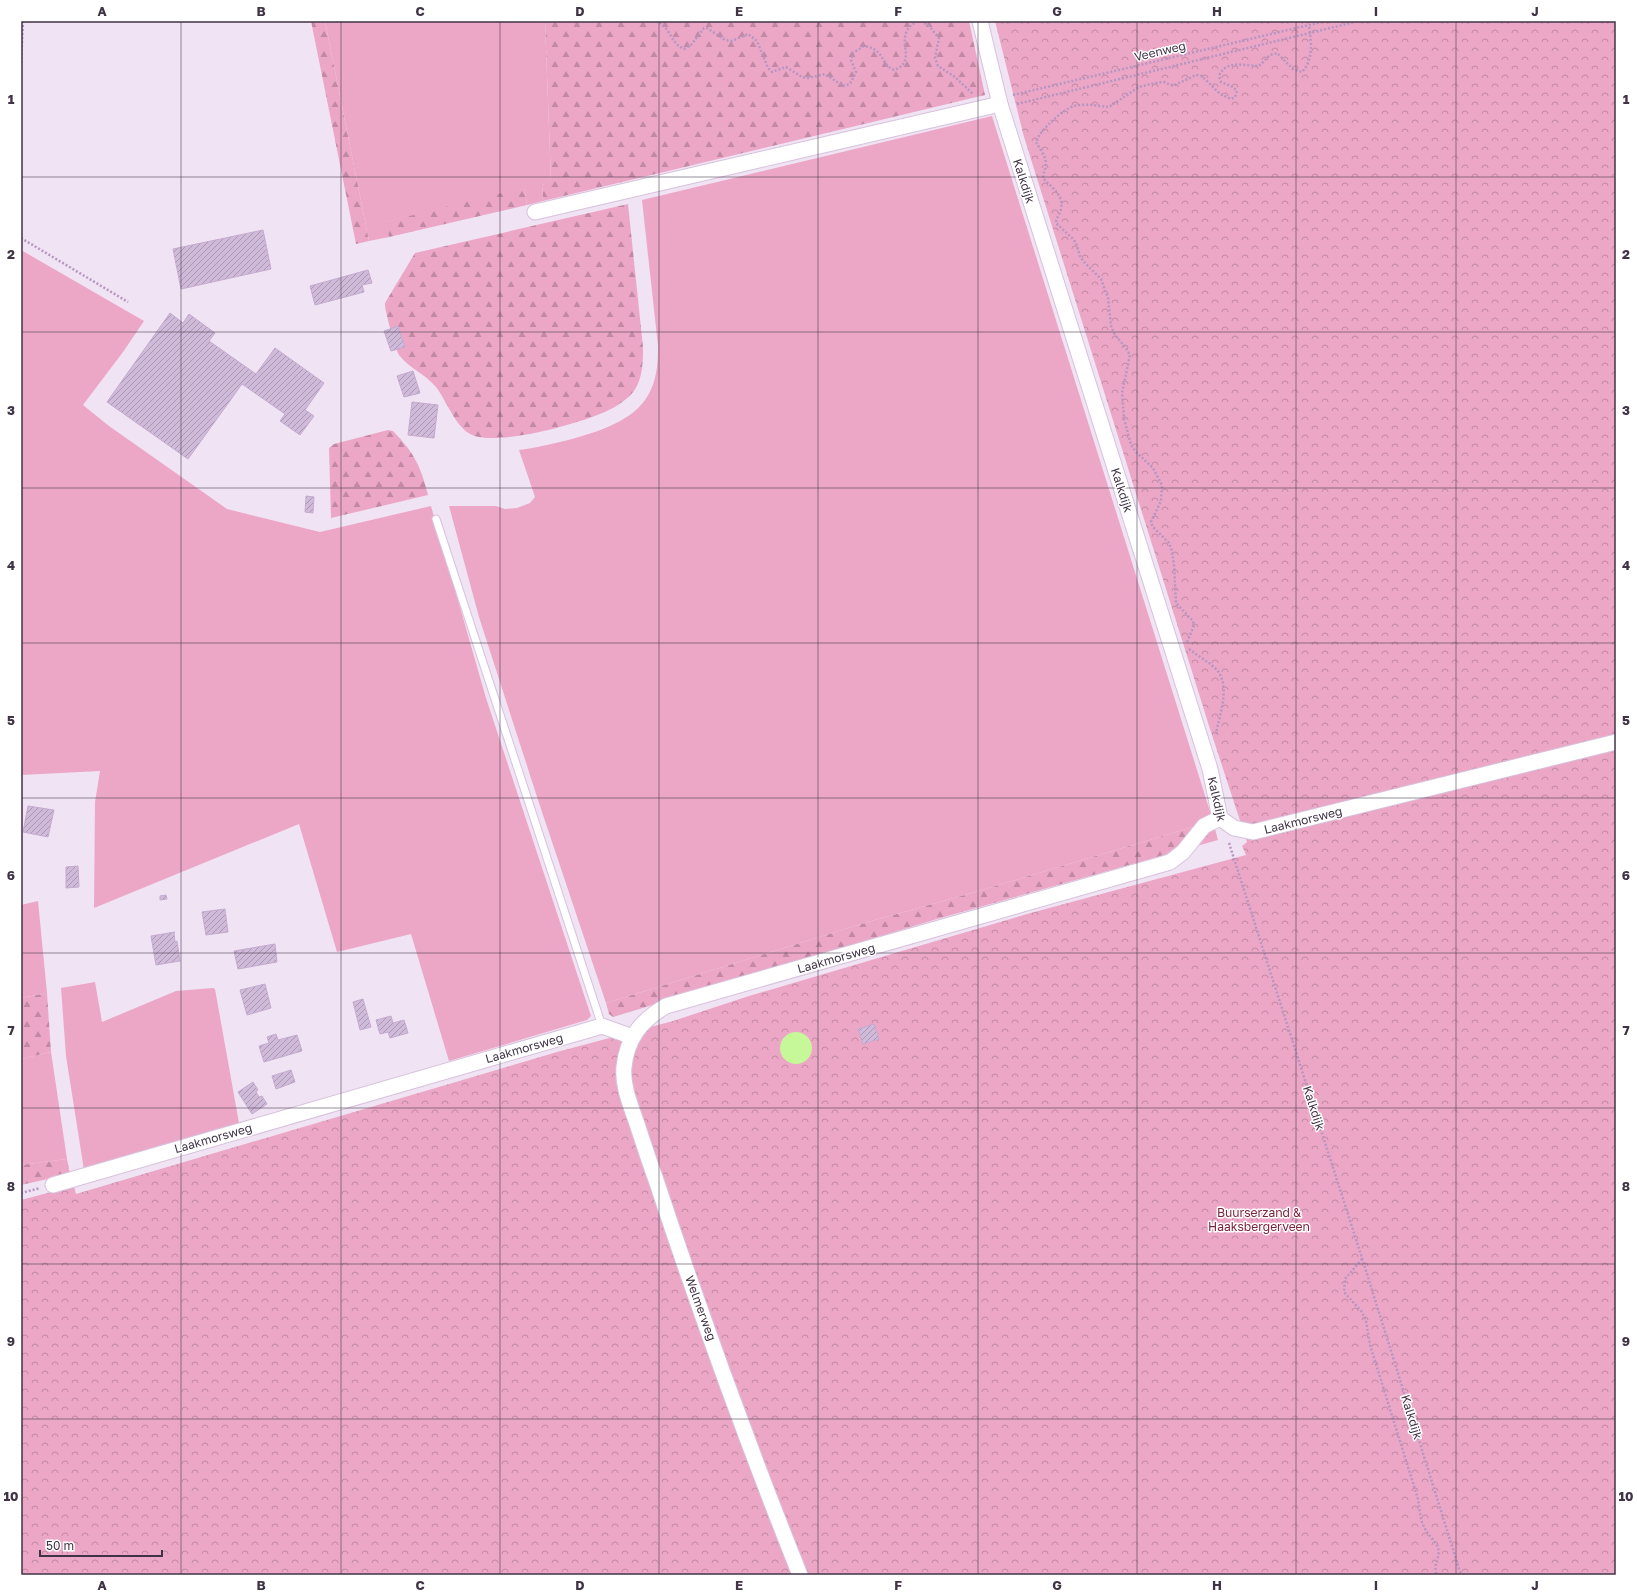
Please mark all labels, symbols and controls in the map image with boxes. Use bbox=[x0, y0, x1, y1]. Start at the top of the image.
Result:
text: A bbox=[97, 3, 107, 19]
text: B bbox=[256, 3, 266, 19]
text: C bbox=[415, 3, 425, 19]
text: D bbox=[575, 3, 585, 19]
text: E bbox=[735, 3, 743, 19]
text: F bbox=[894, 3, 902, 19]
text: G bbox=[1052, 3, 1062, 19]
text: H bbox=[1212, 3, 1222, 19]
text: I bbox=[1374, 3, 1378, 19]
text: J bbox=[1531, 3, 1539, 19]
street label: Veenweg bbox=[1133, 38, 1187, 64]
text: 1 bbox=[8, 91, 15, 107]
text: 1 bbox=[1623, 91, 1630, 107]
street label: Kalkdijk bbox=[1010, 157, 1038, 205]
text: 2 bbox=[7, 246, 15, 262]
text: 2 bbox=[1622, 246, 1630, 262]
text: 3 bbox=[7, 402, 15, 418]
text: 3 bbox=[1622, 402, 1630, 418]
street label: Kalkdijk bbox=[1108, 466, 1136, 514]
text: 4 bbox=[7, 557, 15, 573]
text: 4 bbox=[1622, 557, 1630, 573]
text: 5 bbox=[7, 712, 15, 728]
text: 5 bbox=[1622, 712, 1630, 728]
street label: Kalkdijk bbox=[1205, 775, 1230, 823]
street label: Laakmorsweg bbox=[1262, 803, 1344, 837]
text: 6 bbox=[7, 867, 15, 883]
text: 6 bbox=[1622, 867, 1630, 883]
street label: Laakmorsweg bbox=[795, 940, 877, 976]
text: 7 bbox=[7, 1022, 15, 1038]
text: 7 bbox=[1622, 1022, 1630, 1038]
street label: Laakmorsweg bbox=[483, 1030, 565, 1066]
street label: Kalkdijk bbox=[1300, 1084, 1328, 1132]
street label: Laakmorsweg bbox=[172, 1120, 254, 1156]
text: 8 bbox=[7, 1178, 15, 1194]
text: 8 bbox=[1622, 1178, 1630, 1194]
park label: Buurserzand & Haaksbergerveen bbox=[1208, 1205, 1310, 1234]
street label: Welmerweg bbox=[682, 1273, 720, 1343]
text: 9 bbox=[7, 1333, 15, 1349]
text: 9 bbox=[1622, 1333, 1630, 1349]
street label: Kalkdijk bbox=[1398, 1393, 1426, 1441]
text: 10 bbox=[3, 1488, 19, 1504]
text: 10 bbox=[1618, 1488, 1634, 1504]
scale bar bbox=[40, 1532, 162, 1558]
text: 50 m bbox=[46, 1538, 74, 1553]
text: A bbox=[97, 1577, 107, 1593]
text: B bbox=[256, 1577, 266, 1593]
text: C bbox=[415, 1577, 425, 1593]
text: D bbox=[575, 1577, 585, 1593]
text: E bbox=[735, 1577, 743, 1593]
text: F bbox=[894, 1577, 902, 1593]
text: G bbox=[1052, 1577, 1062, 1593]
text: H bbox=[1212, 1577, 1222, 1593]
text: I bbox=[1374, 1577, 1378, 1593]
text: J bbox=[1531, 1577, 1539, 1593]

